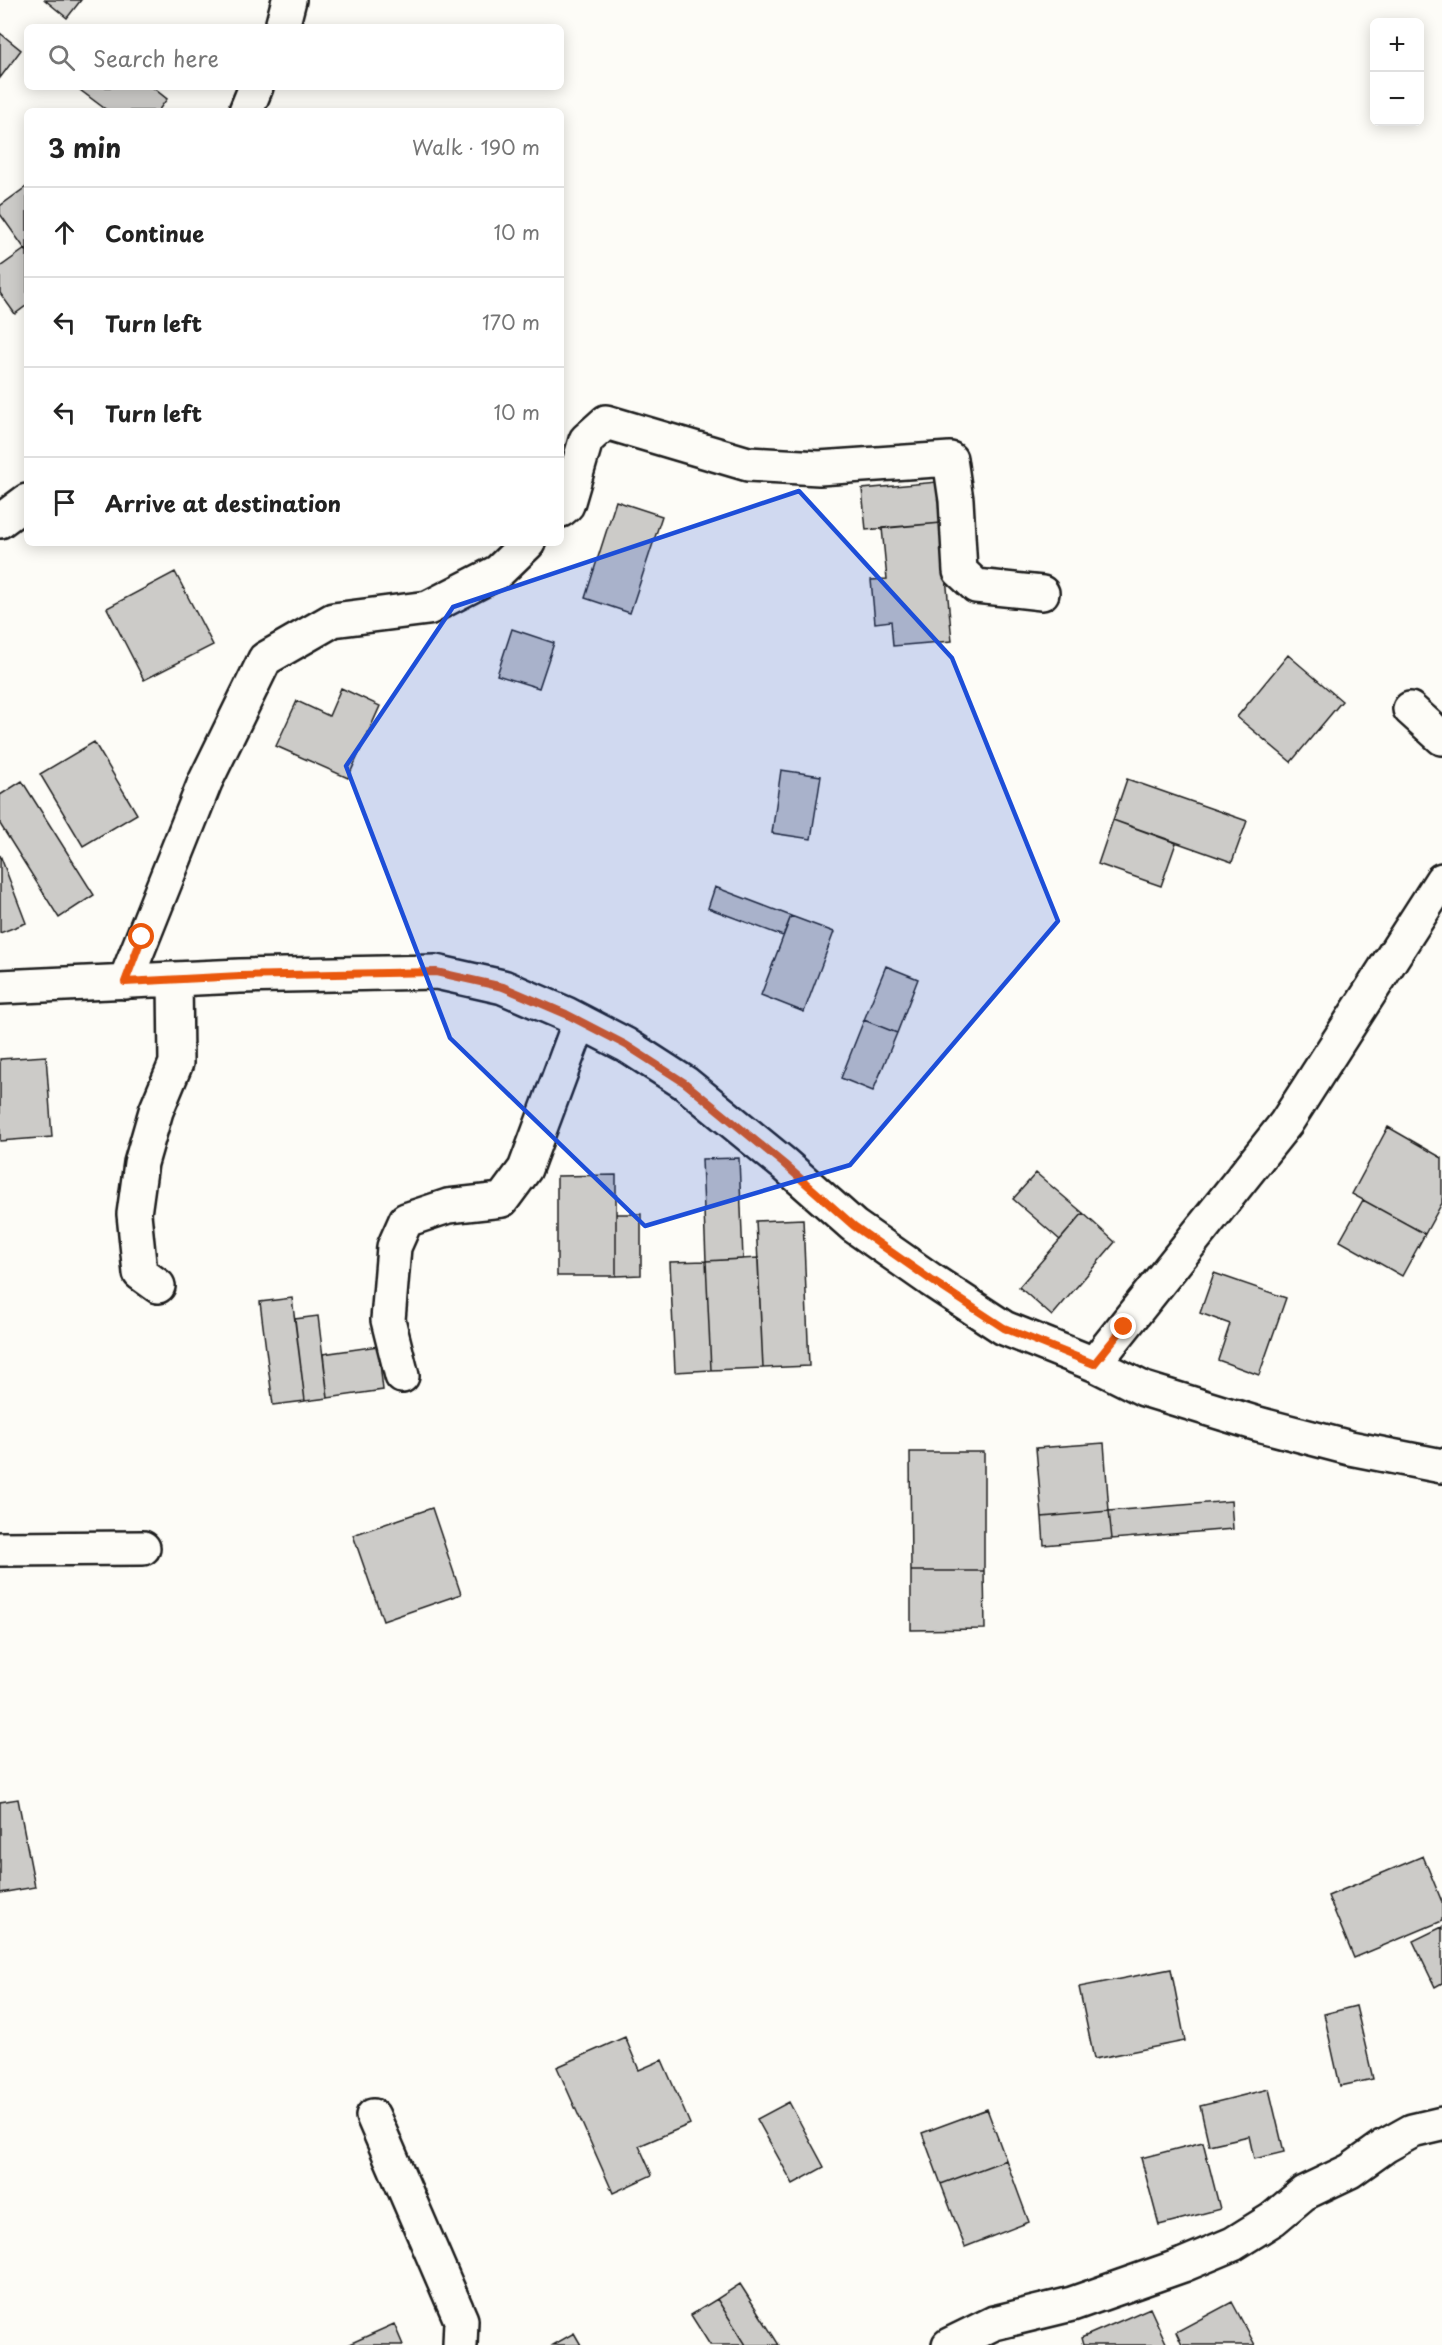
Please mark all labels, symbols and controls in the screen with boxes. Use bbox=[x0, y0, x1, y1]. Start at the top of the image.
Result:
map controls bbox=[1370, 18, 1424, 126]
button: + bbox=[1370, 18, 1424, 72]
search box bbox=[24, 24, 564, 90]
icon: search bbox=[45, 41, 78, 74]
text: Search here bbox=[93, 41, 219, 74]
button: − bbox=[1370, 72, 1424, 126]
text: 3 min bbox=[48, 128, 121, 167]
text: Walk · 190 m bbox=[412, 132, 540, 162]
icon: ahead bbox=[48, 216, 81, 249]
text: Continue bbox=[105, 216, 204, 249]
text: 10 m bbox=[493, 217, 540, 247]
icon: left bbox=[48, 306, 81, 339]
text: Turn left bbox=[105, 306, 202, 339]
text: 170 m bbox=[482, 307, 540, 337]
icon: left bbox=[48, 396, 81, 429]
text: Turn left bbox=[105, 396, 202, 429]
text: 10 m bbox=[493, 397, 540, 427]
icon: arrive bbox=[48, 486, 81, 519]
text: Arrive at destination bbox=[105, 486, 341, 519]
route start bbox=[128, 923, 154, 949]
route end bbox=[1110, 1313, 1136, 1339]

